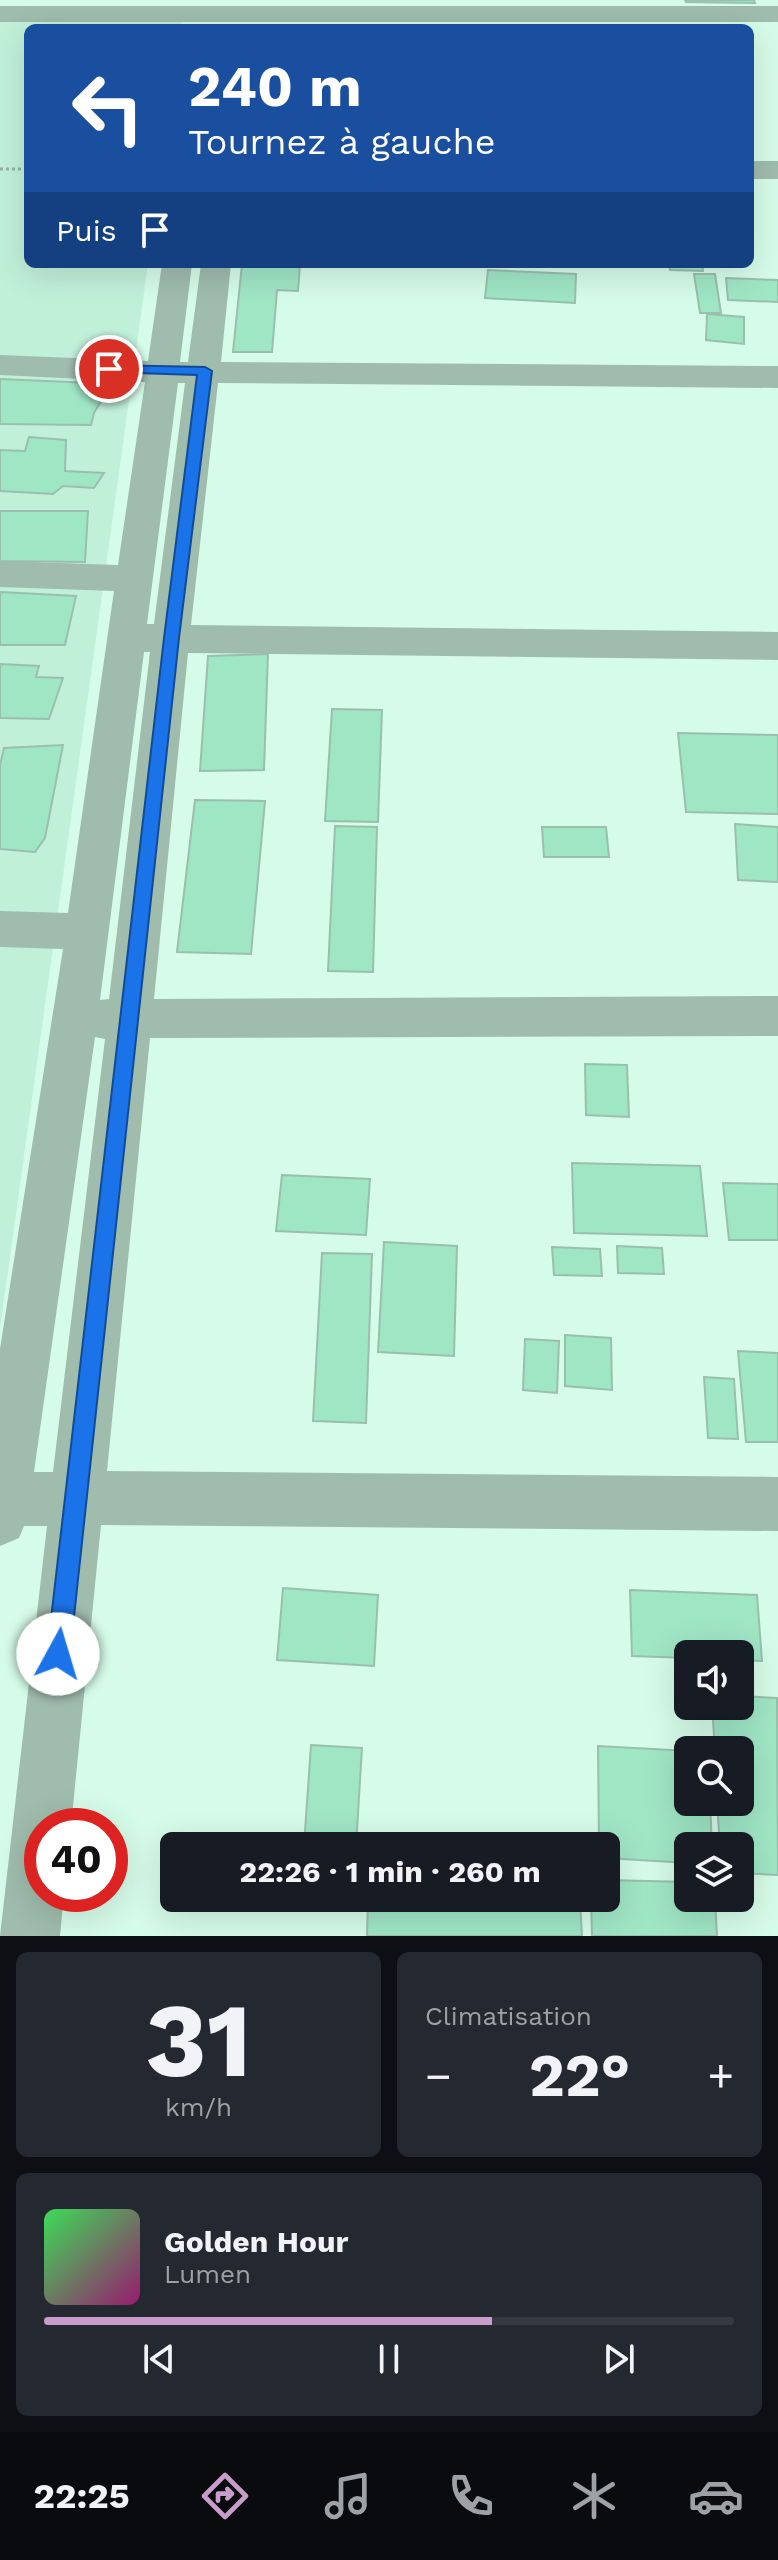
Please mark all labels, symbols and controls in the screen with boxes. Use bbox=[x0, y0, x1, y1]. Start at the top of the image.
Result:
text: 240 m bbox=[188, 54, 362, 120]
icon: left bbox=[56, 56, 160, 160]
text: Tournez à gauche bbox=[188, 121, 496, 163]
icon: arrive bbox=[133, 208, 177, 252]
text: Puis bbox=[56, 213, 117, 248]
pin bbox=[75, 335, 143, 403]
icon: arrive bbox=[87, 347, 131, 391]
position arrow bbox=[16, 1612, 100, 1696]
map controls bbox=[674, 1640, 754, 1912]
button: sound bbox=[674, 1640, 754, 1720]
button: search bbox=[674, 1736, 754, 1816]
speed limit sign: 40 bbox=[24, 1808, 128, 1912]
button: layers bbox=[674, 1832, 754, 1912]
text: 22:26 · 1 min · 260 m bbox=[239, 1854, 541, 1889]
text: 31 bbox=[145, 1979, 252, 2101]
text: Climatisation bbox=[425, 2001, 592, 2031]
text: 22° bbox=[529, 2040, 630, 2111]
text: − bbox=[425, 2050, 452, 2102]
text: + bbox=[707, 2050, 734, 2102]
text: km/h bbox=[165, 2092, 232, 2122]
text: Golden Hour bbox=[164, 2224, 348, 2259]
text: Lumen bbox=[164, 2259, 251, 2289]
icon: previous bbox=[137, 2337, 181, 2381]
icon: pause bbox=[367, 2337, 411, 2381]
icon: next bbox=[597, 2337, 641, 2381]
icon: directions bbox=[197, 2468, 253, 2524]
icon: music bbox=[320, 2468, 376, 2524]
icon: phone bbox=[443, 2468, 499, 2524]
icon: climate bbox=[566, 2468, 622, 2524]
icon: car bbox=[688, 2468, 744, 2524]
text: 22:25 bbox=[33, 2475, 130, 2517]

